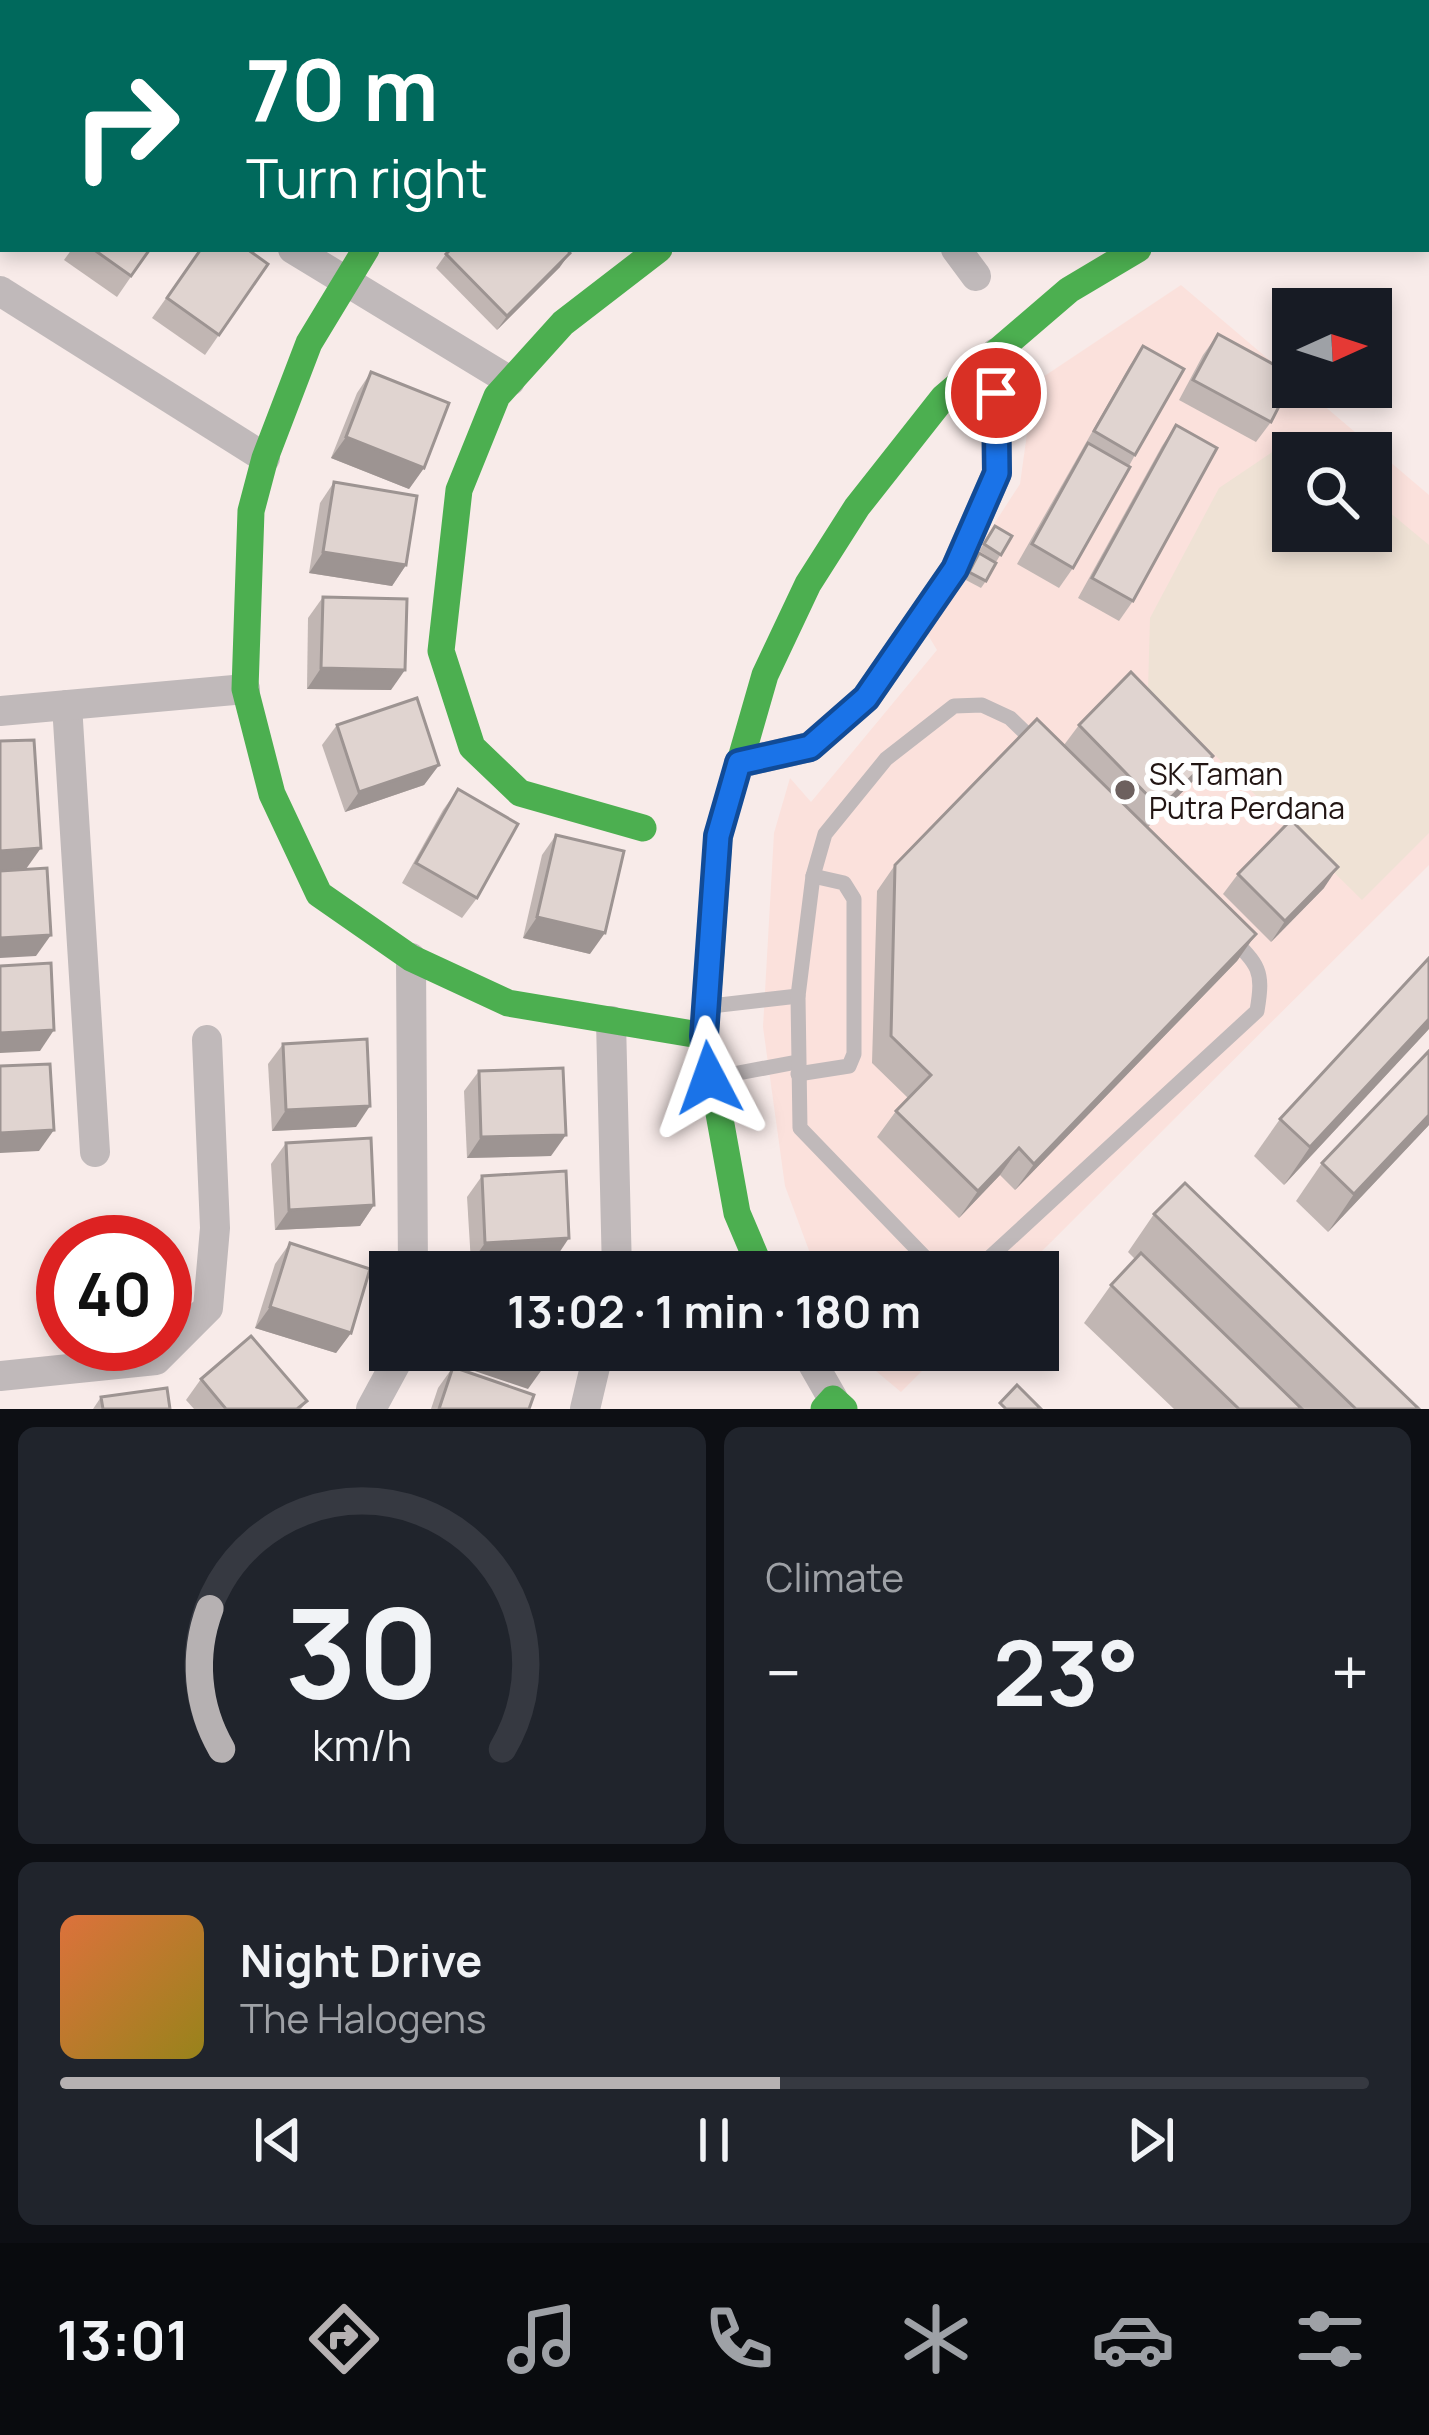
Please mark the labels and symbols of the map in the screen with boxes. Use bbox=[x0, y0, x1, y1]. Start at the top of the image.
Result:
north arrow bbox=[1272, 288, 1392, 408]
pin bbox=[945, 342, 1047, 444]
place label: SK Taman Putra Perdana bbox=[1149, 753, 1345, 828]
marker: SK Taman Putra Perdana bbox=[1112, 777, 1138, 803]
position arrow bbox=[646, 1015, 772, 1141]
speed limit sign: 40 bbox=[36, 1215, 192, 1371]

